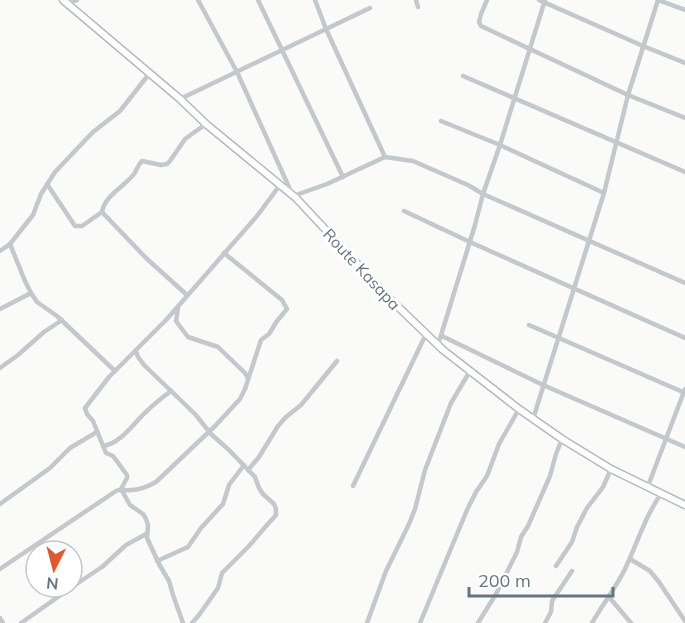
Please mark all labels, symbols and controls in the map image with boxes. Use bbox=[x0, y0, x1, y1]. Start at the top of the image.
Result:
street label: Route Kasapa bbox=[319, 224, 405, 314]
north arrow bbox=[24, 539, 84, 599]
scale bar bbox=[469, 560, 613, 598]
text: 200 m bbox=[478, 569, 531, 592]
text: N bbox=[45, 573, 59, 594]

